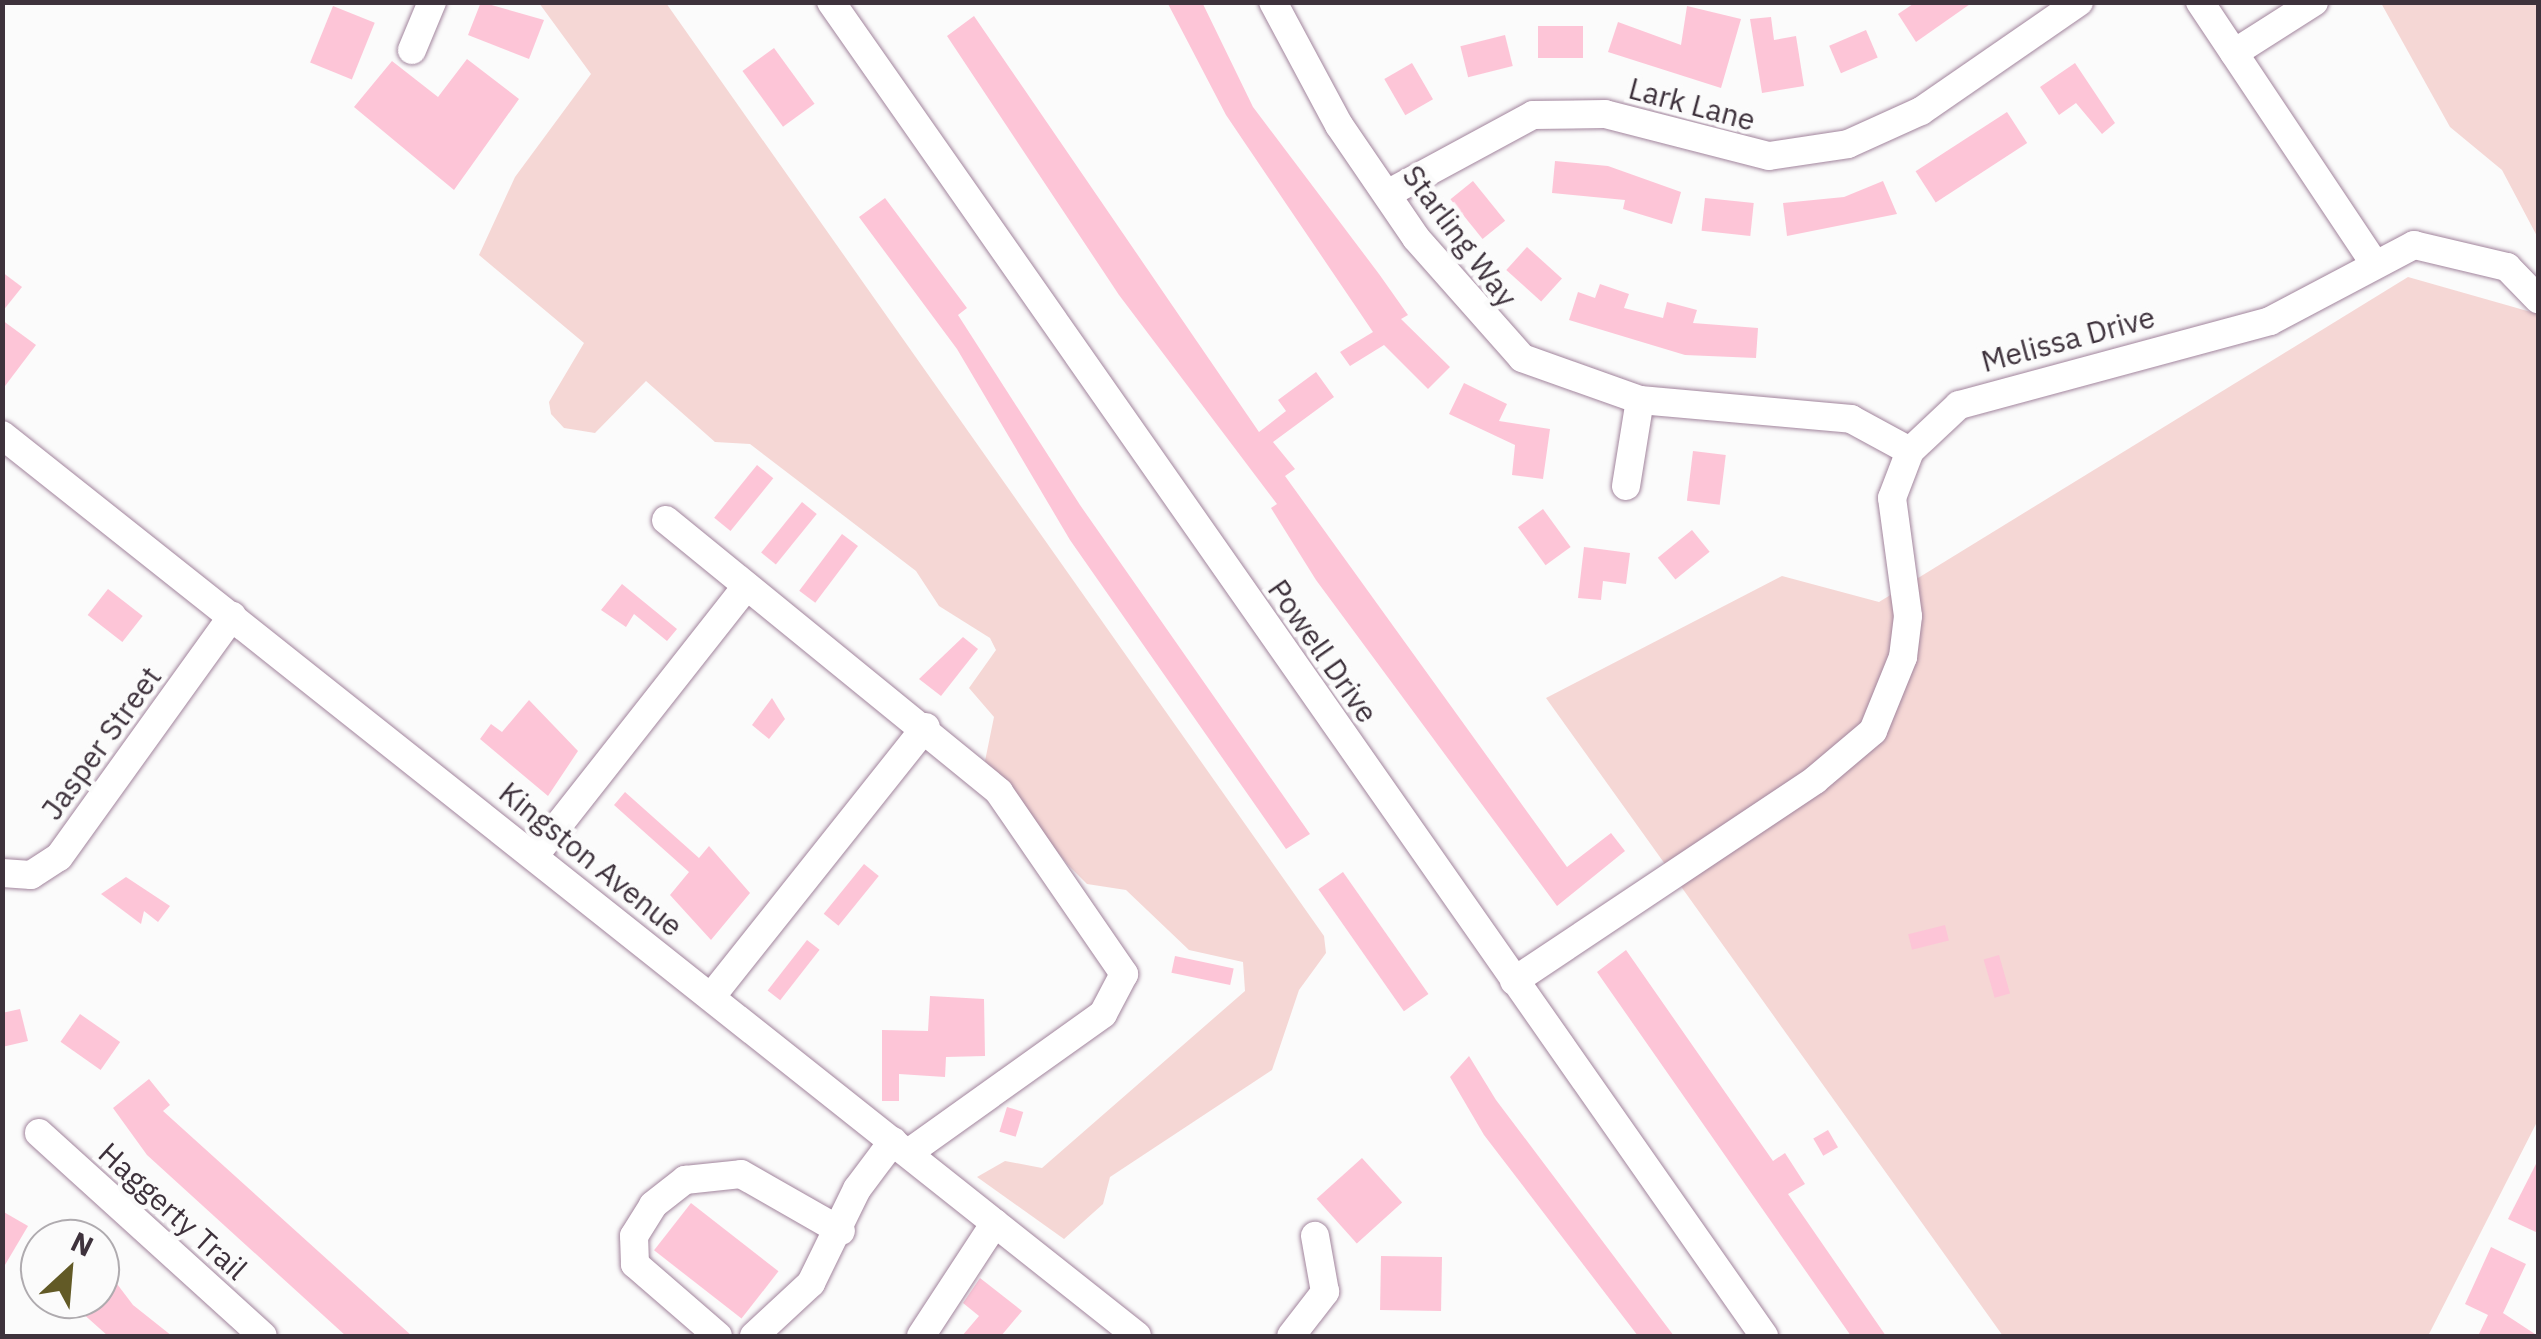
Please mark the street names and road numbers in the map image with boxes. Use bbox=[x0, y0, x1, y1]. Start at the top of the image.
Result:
street label: Lark Lane bbox=[1625, 70, 1759, 138]
street label: Starling Way bbox=[1395, 158, 1525, 314]
street label: Melissa Drive bbox=[1977, 299, 2159, 379]
street label: Powell Drive bbox=[1261, 572, 1385, 730]
street label: Jasper Street bbox=[33, 660, 169, 826]
street label: Kingston Avenue bbox=[492, 774, 690, 944]
street label: Haggerty Trail bbox=[91, 1135, 255, 1287]

